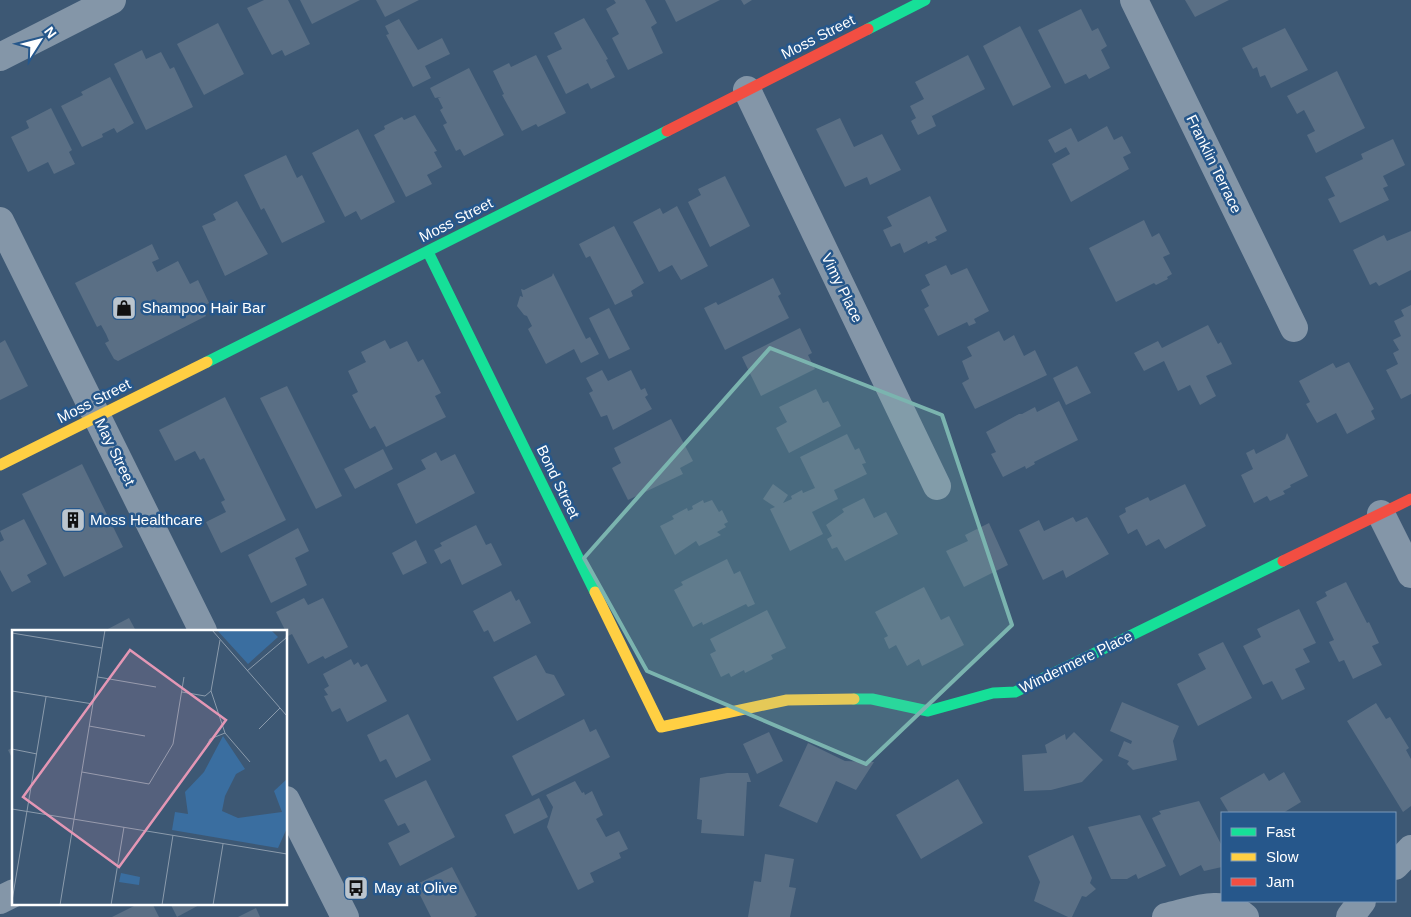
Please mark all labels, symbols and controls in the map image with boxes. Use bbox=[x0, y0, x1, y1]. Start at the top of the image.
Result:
street label: Moss Street bbox=[778, 10, 858, 62]
north arrow bbox=[15, 15, 65, 65]
text: N bbox=[41, 24, 60, 41]
street label: Franklin Terrace bbox=[1183, 112, 1246, 216]
street label: Moss Street bbox=[416, 193, 496, 245]
street label: Vimy Place bbox=[818, 250, 866, 325]
shop icon: Shampoo Hair Bar bbox=[111, 295, 137, 321]
place label: Shampoo Hair Bar bbox=[142, 299, 265, 316]
street label: Moss Street bbox=[54, 374, 134, 426]
street label: May Street bbox=[92, 415, 139, 489]
street label: Bond Street bbox=[533, 442, 584, 522]
building icon: Moss Healthcare bbox=[60, 507, 86, 533]
place label: Moss Healthcare bbox=[90, 511, 203, 528]
street label: Windermere Place bbox=[1017, 627, 1135, 696]
inset map bbox=[12, 630, 288, 904]
legend bbox=[1221, 812, 1396, 902]
text: Fast bbox=[1266, 823, 1296, 840]
text: Slow bbox=[1266, 848, 1299, 865]
text: Jam bbox=[1266, 873, 1294, 890]
bus stop icon: May at Olive bbox=[343, 875, 369, 901]
place label: May at Olive bbox=[374, 879, 457, 896]

